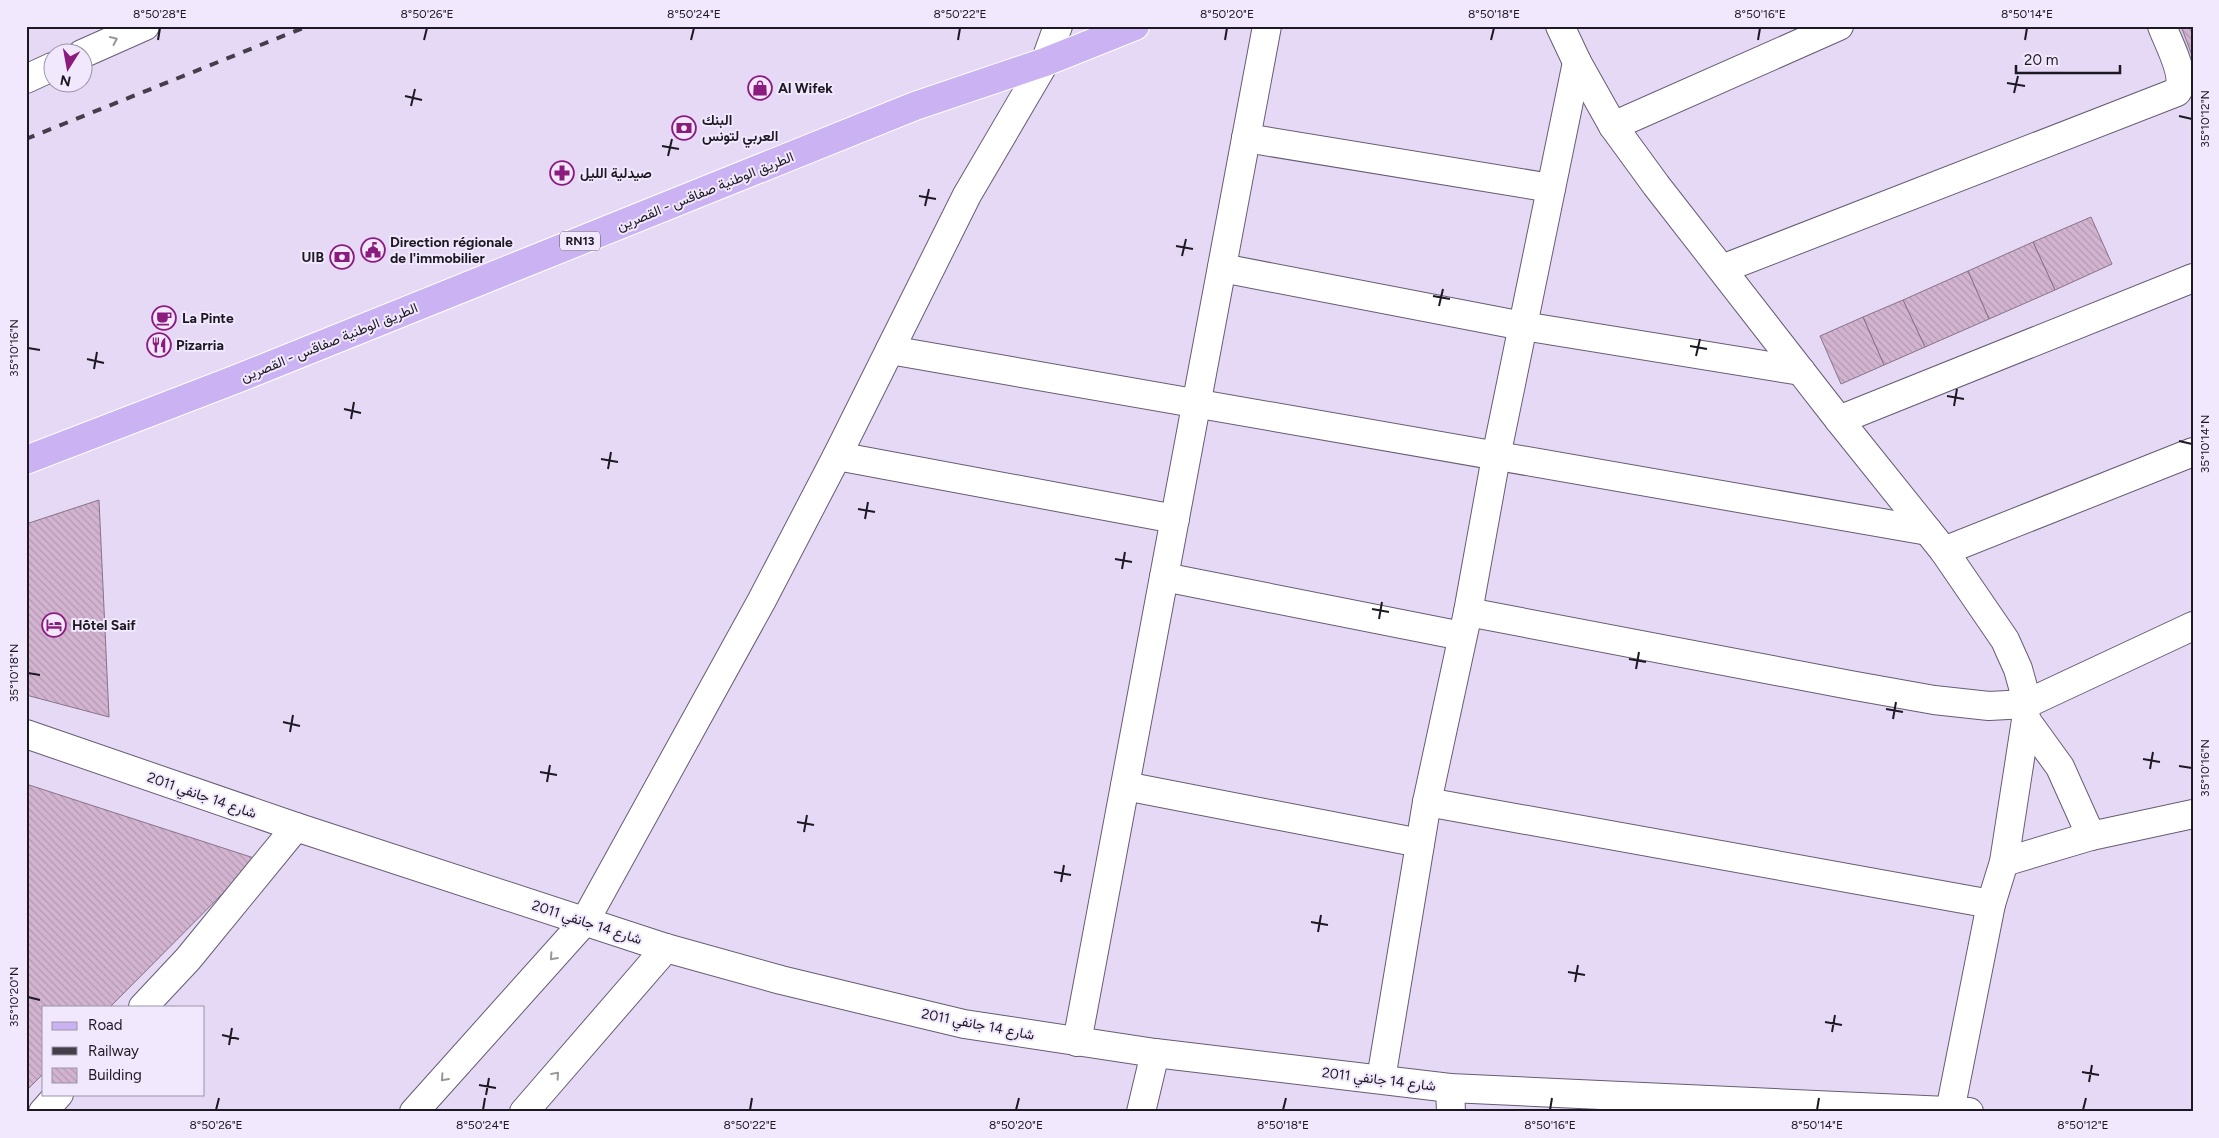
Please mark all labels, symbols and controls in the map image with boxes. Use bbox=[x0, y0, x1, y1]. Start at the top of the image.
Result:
text: 8°50'28"E bbox=[133, 7, 187, 21]
text: 8°50'26"E bbox=[400, 7, 454, 21]
text: 8°50'24"E bbox=[667, 7, 721, 21]
text: 8°50'22"E bbox=[933, 7, 987, 21]
text: 8°50'20"E bbox=[1200, 7, 1254, 21]
text: 8°50'18"E bbox=[1468, 7, 1520, 21]
text: 8°50'16"E bbox=[1734, 7, 1786, 21]
text: 8°50'14"E bbox=[2001, 7, 2053, 21]
one-way arrow bbox=[109, 35, 118, 46]
north arrow bbox=[42, 42, 92, 92]
scale bar bbox=[2016, 42, 2120, 74]
text: 20 m bbox=[2024, 51, 2058, 69]
text: N bbox=[59, 71, 73, 90]
shop icon: Al Wifek bbox=[747, 75, 773, 101]
place label: Al Wifek bbox=[778, 80, 833, 97]
text: 35°10'12"N bbox=[2198, 90, 2212, 148]
place label: البنك العربي لتونس bbox=[702, 112, 778, 148]
bank icon: البنك العربي لتونس bbox=[671, 115, 697, 141]
street label: الطريق الوطنية صفاقس - القصرين bbox=[614, 148, 796, 235]
pharmacy icon: صيدلية الليل bbox=[549, 160, 575, 186]
place label: صيدلية الليل bbox=[580, 165, 652, 182]
road number: RN13 bbox=[560, 232, 600, 250]
place label: Direction régionale de l'immobilier bbox=[390, 234, 513, 267]
public building icon: Direction régionale de l'immobilier bbox=[360, 237, 386, 263]
bank icon: UIB bbox=[329, 244, 355, 270]
place label: UIB bbox=[302, 249, 324, 266]
street label: الطريق الوطنية صفاقس - القصرين bbox=[238, 299, 420, 386]
cafe icon: La Pinte bbox=[151, 305, 177, 331]
place label: La Pinte bbox=[182, 310, 234, 327]
text: 35°10'16"N bbox=[7, 319, 21, 377]
restaurant icon: Pizarria bbox=[146, 332, 172, 358]
place label: Pizarria bbox=[176, 337, 224, 354]
text: 35°10'14"N bbox=[2198, 415, 2212, 473]
hotel icon: Hôtel Saif bbox=[41, 612, 67, 638]
place label: Hôtel Saif bbox=[72, 617, 136, 634]
text: 35°10'18"N bbox=[7, 644, 21, 702]
text: 35°10'16"N bbox=[2198, 739, 2212, 797]
street label: شارع 14 جانفي 2011 bbox=[144, 769, 259, 825]
street label: شارع 14 جانفي 2011 bbox=[529, 897, 644, 951]
one-way arrow bbox=[549, 952, 558, 961]
text: 35°10'20"N bbox=[7, 967, 21, 1027]
street label: شارع 14 جانفي 2011 bbox=[920, 1005, 1036, 1047]
legend bbox=[42, 1006, 205, 1096]
text: Road bbox=[88, 1016, 123, 1034]
text: Railway bbox=[88, 1042, 139, 1060]
street label: شارع 14 جانفي 2011 bbox=[1321, 1064, 1437, 1098]
text: Building bbox=[88, 1066, 142, 1084]
one-way arrow bbox=[550, 1072, 558, 1081]
one-way arrow bbox=[441, 1073, 450, 1082]
text: 8°50'26"E bbox=[189, 1118, 243, 1132]
text: 8°50'24"E bbox=[456, 1118, 510, 1132]
text: 8°50'22"E bbox=[723, 1118, 777, 1132]
text: 8°50'20"E bbox=[989, 1118, 1043, 1132]
text: 8°50'18"E bbox=[1257, 1118, 1309, 1132]
text: 8°50'16"E bbox=[1524, 1118, 1576, 1132]
text: 8°50'14"E bbox=[1791, 1118, 1843, 1132]
text: 8°50'12"E bbox=[2057, 1118, 2109, 1132]

